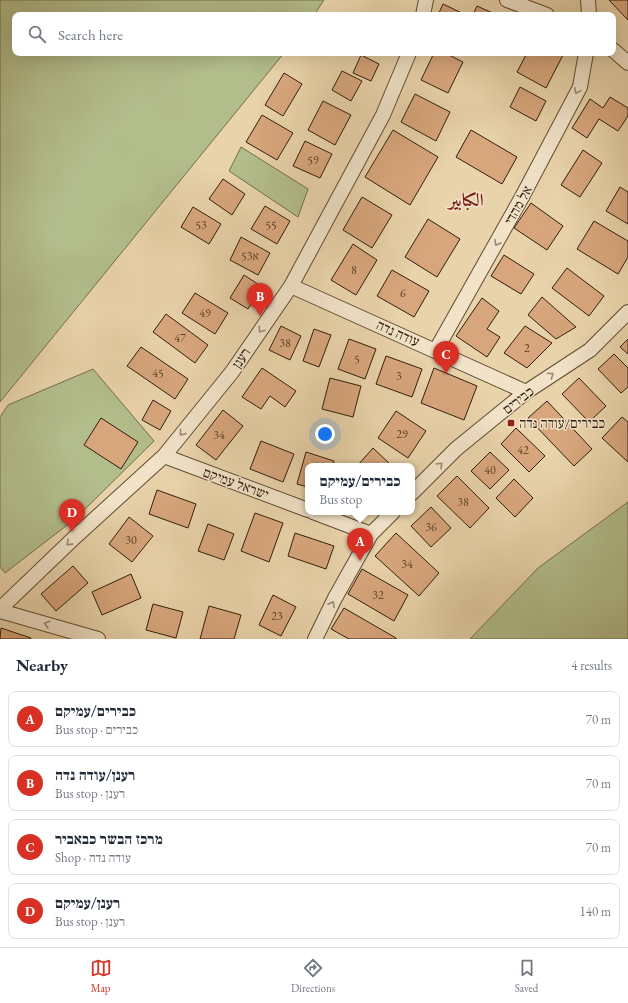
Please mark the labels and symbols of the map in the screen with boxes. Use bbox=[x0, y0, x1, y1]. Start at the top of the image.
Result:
one-way arrow bbox=[574, 86, 582, 94]
house number: 59 bbox=[307, 152, 319, 168]
street label: אל מהדי bbox=[500, 182, 536, 228]
district label: الكبابير bbox=[446, 188, 484, 211]
house number: 53 bbox=[195, 217, 207, 233]
house number: 55 bbox=[265, 217, 277, 233]
one-way arrow bbox=[494, 239, 501, 246]
house number: 53א bbox=[241, 248, 259, 264]
house number: 8 bbox=[351, 262, 357, 278]
pin: B bbox=[247, 283, 273, 316]
house number: 6 bbox=[400, 285, 406, 301]
house number: 49 bbox=[199, 305, 211, 321]
street label: עודה נדה bbox=[374, 316, 423, 351]
one-way arrow bbox=[258, 326, 266, 333]
house number: 47 bbox=[174, 330, 186, 346]
house number: 38 bbox=[279, 335, 291, 351]
house number: 2 bbox=[524, 340, 530, 356]
pin: C bbox=[433, 341, 459, 374]
street label: רענן bbox=[228, 344, 254, 372]
house number: 5 bbox=[354, 351, 360, 367]
house number: 45 bbox=[152, 365, 164, 381]
house number: 3 bbox=[396, 368, 402, 384]
one-way arrow bbox=[547, 373, 554, 380]
street label: כבירים bbox=[499, 382, 537, 418]
place label: כבירים/עודה נדה bbox=[519, 414, 605, 432]
marker: כבירים/עודה נדה bbox=[506, 418, 516, 428]
your location bbox=[315, 424, 335, 444]
house number: 29 bbox=[396, 426, 408, 442]
house number: 34 bbox=[213, 427, 225, 443]
one-way arrow bbox=[180, 429, 187, 436]
house number: 42 bbox=[517, 442, 529, 458]
one-way arrow bbox=[435, 462, 442, 470]
house number: 40 bbox=[484, 462, 496, 478]
street label: ישראל עמיקם bbox=[201, 463, 271, 503]
house number: 38 bbox=[457, 494, 469, 510]
pin: D bbox=[59, 499, 85, 532]
house number: 36 bbox=[425, 519, 437, 535]
pin: A bbox=[347, 528, 373, 561]
house number: 30 bbox=[125, 532, 137, 548]
one-way arrow bbox=[66, 538, 74, 546]
house number: 34 bbox=[401, 556, 413, 572]
house number: 32 bbox=[372, 587, 384, 603]
one-way arrow bbox=[327, 601, 335, 608]
house number: 23 bbox=[271, 608, 283, 624]
one-way arrow bbox=[43, 621, 50, 629]

